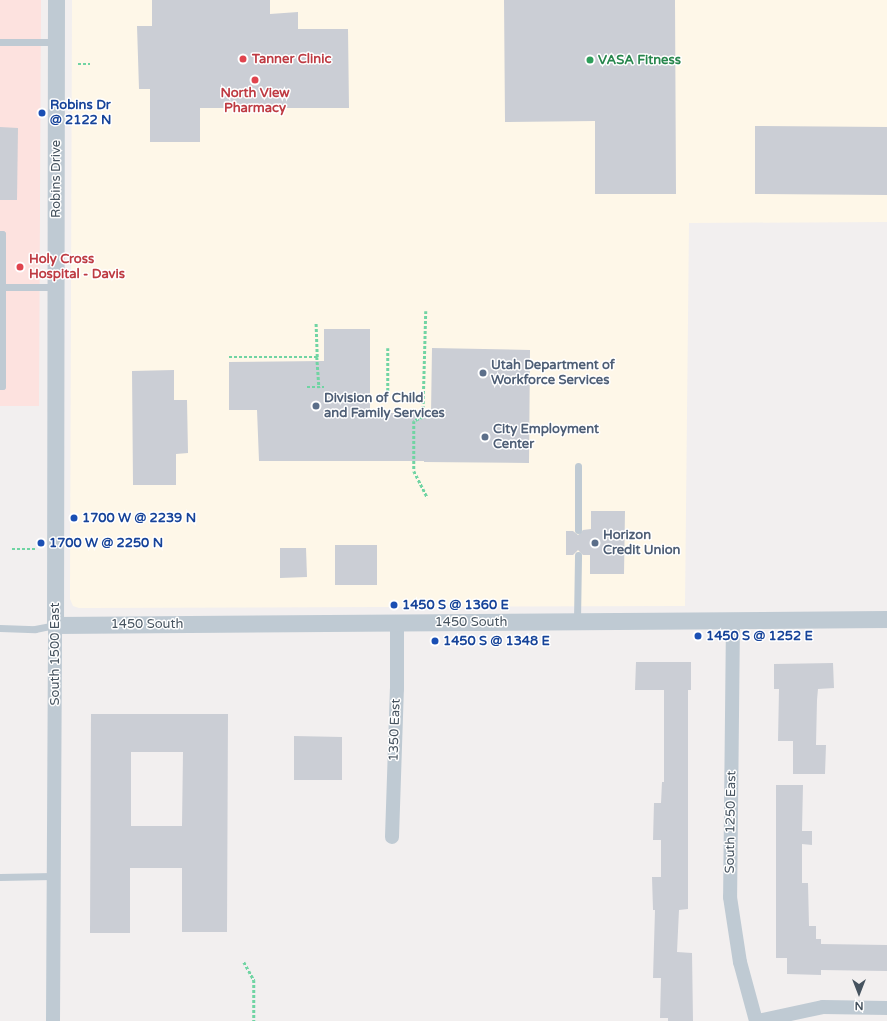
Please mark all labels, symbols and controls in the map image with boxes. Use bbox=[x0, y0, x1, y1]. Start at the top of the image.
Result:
place label: Tanner Clinic bbox=[252, 51, 331, 67]
place label: VASA Fitness bbox=[598, 52, 681, 68]
marker: Tanner Clinic bbox=[237, 53, 249, 65]
marker: VASA Fitness bbox=[585, 55, 595, 65]
marker: North View Pharmacy bbox=[250, 75, 260, 85]
place label: North View Pharmacy bbox=[220, 86, 290, 117]
place label: Robins Dr @ 2122 N bbox=[50, 98, 112, 129]
marker: Robins Dr @ 2122 N bbox=[37, 108, 47, 118]
street label: Robins Drive bbox=[48, 140, 64, 218]
place label: Holy Cross Hospital - Davis bbox=[29, 252, 125, 283]
marker: Holy Cross Hospital - Davis bbox=[14, 261, 26, 273]
place label: Utah Department of Workforce Services bbox=[491, 358, 615, 389]
marker: Utah Department of Workforce Services bbox=[478, 368, 488, 378]
place label: Division of Child and Family Services bbox=[324, 391, 445, 422]
marker: Division of Child and Family Services bbox=[311, 401, 321, 411]
place label: City Employment Center bbox=[493, 422, 599, 453]
marker: City Employment Center bbox=[480, 432, 490, 442]
place label: 1700 W @ 2239 N bbox=[82, 510, 196, 526]
marker: 1700 W @ 2239 N bbox=[69, 513, 79, 523]
place label: Horizon Credit Union bbox=[603, 528, 680, 559]
place label: 1700 W @ 2250 N bbox=[49, 535, 163, 551]
marker: 1700 W @ 2250 N bbox=[36, 538, 46, 548]
marker: Horizon Credit Union bbox=[590, 538, 600, 548]
place label: 1450 S @ 1360 E bbox=[402, 597, 509, 613]
marker: 1450 S @ 1360 E bbox=[389, 600, 399, 610]
street label: South 1500 East bbox=[47, 603, 63, 705]
street label: 1450 South bbox=[435, 614, 507, 630]
street label: 1450 South bbox=[111, 616, 183, 632]
place label: 1450 S @ 1252 E bbox=[706, 628, 813, 644]
marker: 1450 S @ 1252 E bbox=[693, 631, 703, 641]
place label: 1450 S @ 1348 E bbox=[443, 633, 550, 649]
marker: 1450 S @ 1348 E bbox=[430, 636, 440, 646]
street label: 1350 East bbox=[386, 698, 404, 762]
street label: South 1250 East bbox=[722, 770, 740, 874]
north arrow bbox=[839, 973, 879, 1013]
text: N bbox=[855, 999, 863, 1012]

